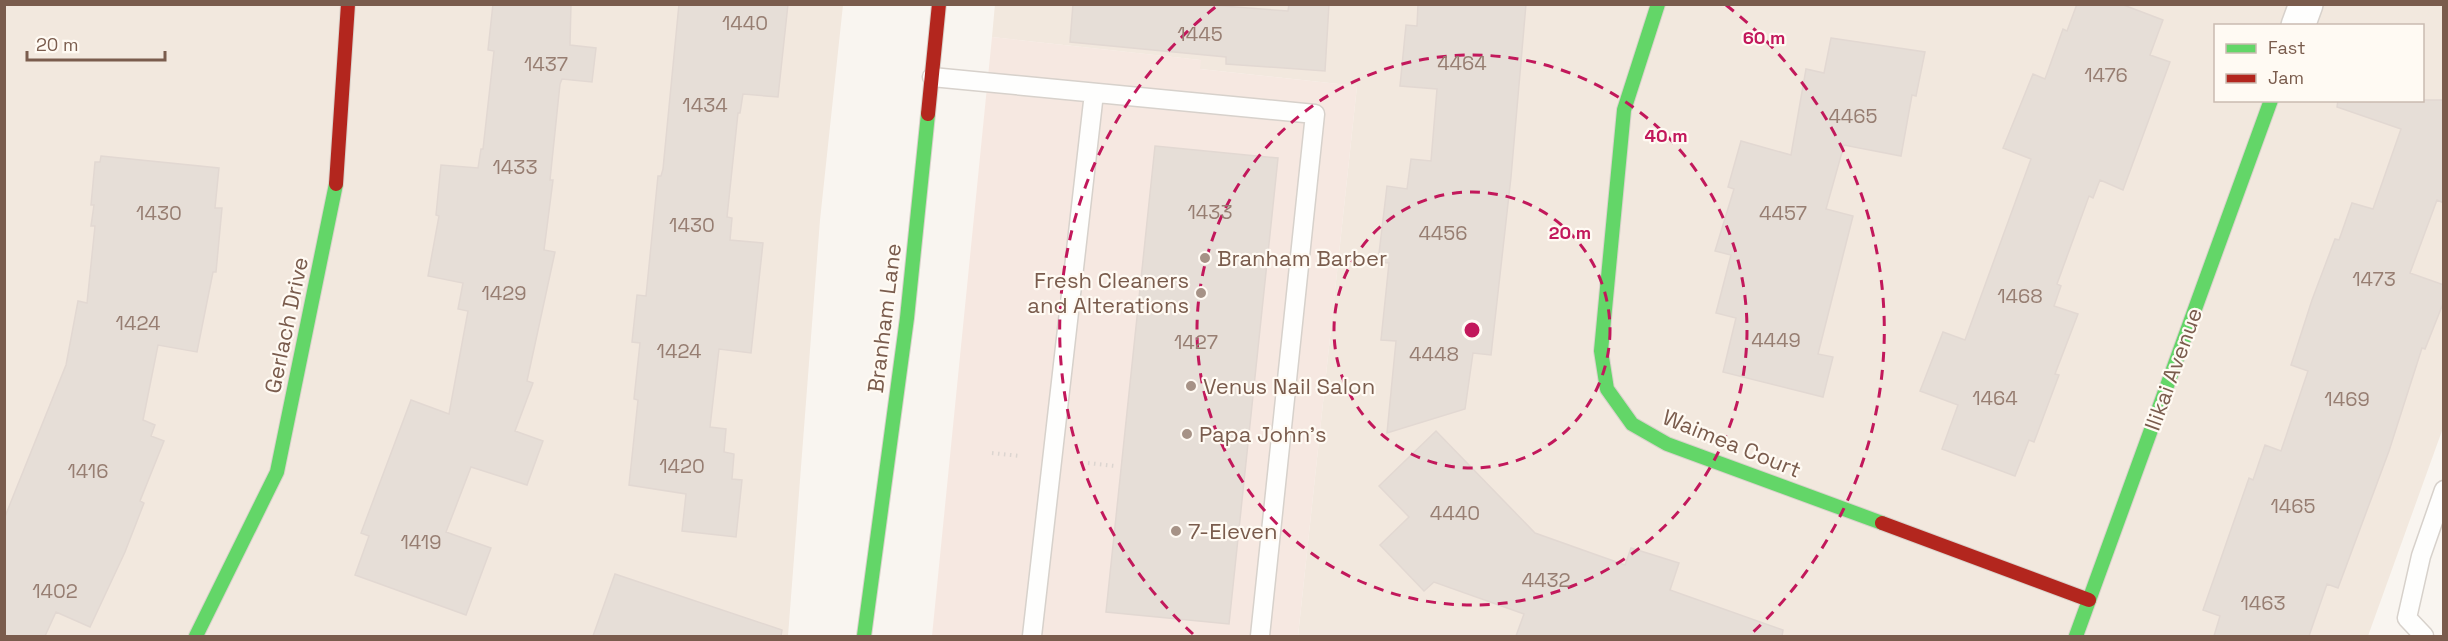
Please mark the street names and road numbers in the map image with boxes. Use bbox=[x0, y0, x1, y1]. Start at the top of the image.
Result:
street label: Branham Lane bbox=[861, 242, 907, 394]
street label: Gerlach Drive bbox=[258, 254, 314, 396]
street label: Ilikai Avenue bbox=[2138, 304, 2208, 434]
street label: Waimea Court bbox=[1659, 403, 1805, 483]

